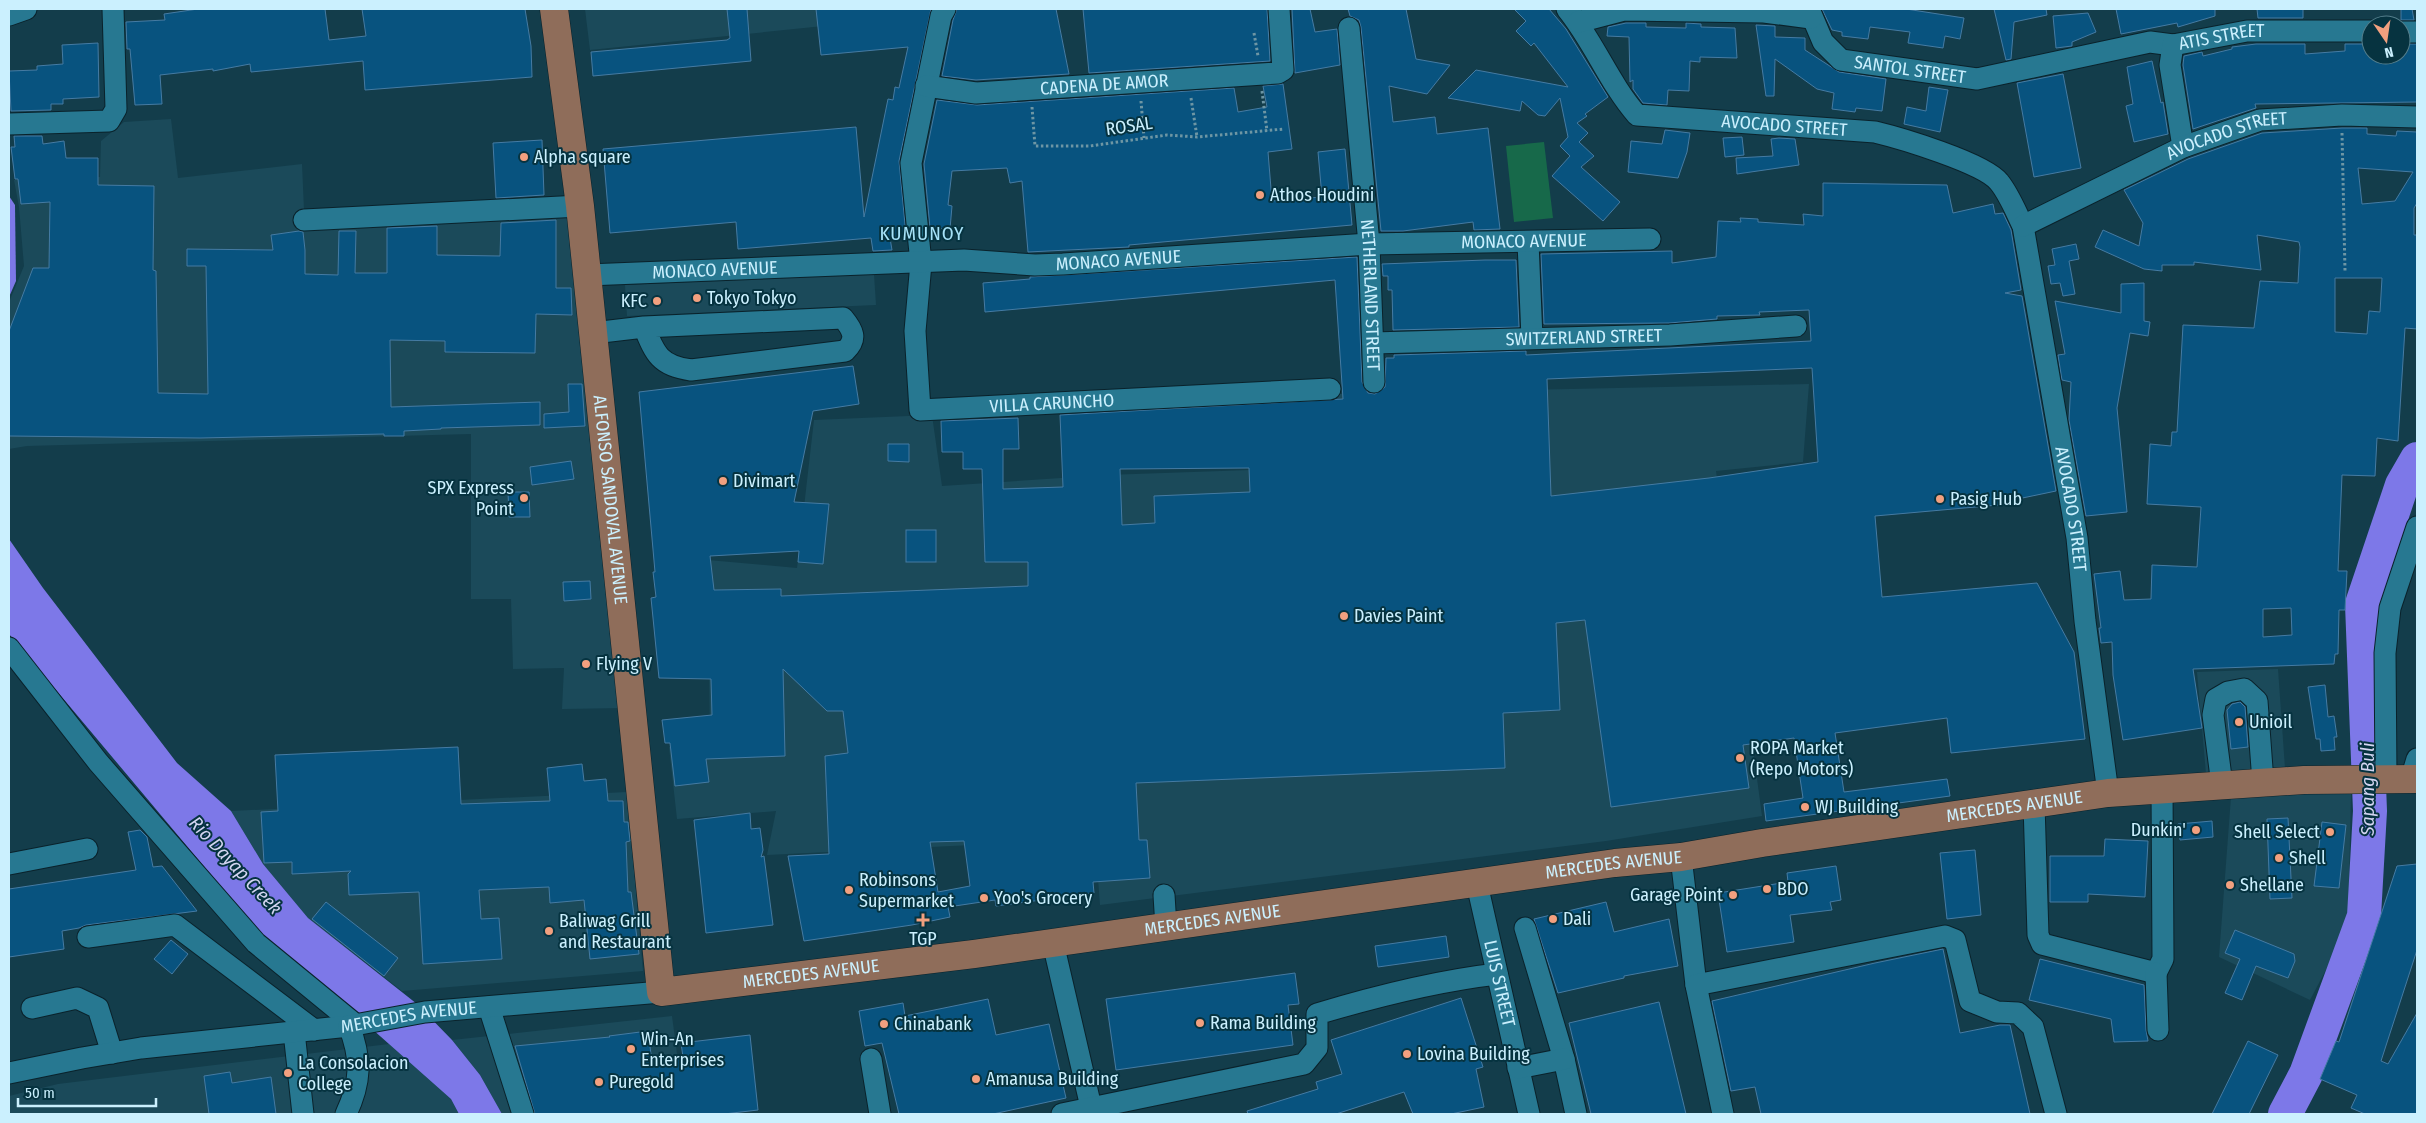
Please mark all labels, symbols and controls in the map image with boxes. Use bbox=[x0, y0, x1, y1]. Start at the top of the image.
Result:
north arrow bbox=[2361, 15, 2411, 65]
street label: ATIS STREET bbox=[2177, 20, 2265, 55]
text: N bbox=[2383, 43, 2395, 61]
street label: SANTOL STREET bbox=[1853, 51, 1968, 88]
street label: CADENA DE AMOR bbox=[1039, 69, 1169, 100]
street label: AVOCADO STREET bbox=[2162, 107, 2288, 165]
street label: AVOCADO STREET bbox=[1721, 110, 1849, 141]
street label: ROSAL bbox=[1104, 112, 1154, 140]
place label: Alpha square bbox=[534, 146, 631, 168]
marker: Alpha square bbox=[518, 151, 530, 163]
place label: Athos Houdini bbox=[1270, 184, 1374, 206]
marker: Athos Houdini bbox=[1254, 189, 1266, 201]
street label: NETHERLAND STREET bbox=[1356, 218, 1385, 372]
district label: KUMUNOY bbox=[879, 222, 965, 245]
street label: MONACO AVENUE bbox=[1461, 229, 1587, 253]
street label: MONACO AVENUE bbox=[1055, 245, 1182, 275]
street label: MONACO AVENUE bbox=[652, 256, 778, 283]
place label: Tokyo Tokyo bbox=[707, 287, 796, 309]
place label: KFC bbox=[621, 290, 647, 312]
marker: Tokyo Tokyo bbox=[691, 292, 703, 304]
marker: KFC bbox=[651, 295, 663, 307]
street label: SWITZERLAND STREET bbox=[1505, 324, 1663, 350]
street label: VILLA CARUNCHO bbox=[989, 389, 1115, 417]
street label: ALFONSO SANDOVAL AVENUE bbox=[589, 394, 632, 605]
street label: AVOCADO STREET bbox=[2050, 445, 2091, 573]
place label: Divimart bbox=[733, 470, 795, 492]
marker: Divimart bbox=[717, 475, 729, 487]
place label: SPX Express Point bbox=[427, 477, 514, 520]
place label: Pasig Hub bbox=[1950, 488, 2022, 510]
marker: SPX Express Point bbox=[518, 492, 530, 504]
marker: Pasig Hub bbox=[1934, 493, 1946, 505]
place label: Davies Paint bbox=[1354, 605, 1444, 627]
marker: Davies Paint bbox=[1338, 610, 1350, 622]
place label: Flying V bbox=[596, 653, 653, 675]
marker: Flying V bbox=[580, 658, 592, 670]
place label: Unioil bbox=[2249, 711, 2293, 733]
marker: Unioil bbox=[2233, 716, 2245, 728]
place label: ROPA Market (Repo Motors) bbox=[1750, 737, 1853, 780]
water label: Sapang Buli bbox=[2356, 742, 2379, 837]
marker: ROPA Market (Repo Motors) bbox=[1734, 752, 1746, 764]
street label: MERCEDES AVENUE bbox=[1945, 786, 2084, 827]
place label: WJ Building bbox=[1815, 796, 1899, 818]
marker: WJ Building bbox=[1799, 801, 1811, 813]
water label: Rio Dayap Creek bbox=[184, 812, 287, 919]
place label: Dunkin' bbox=[2131, 819, 2186, 841]
place label: Shell Select bbox=[2234, 821, 2320, 843]
marker: Dunkin' bbox=[2190, 824, 2202, 836]
marker: Shell Select bbox=[2324, 826, 2336, 838]
street label: MERCEDES AVENUE bbox=[1544, 846, 1683, 884]
place label: Shell bbox=[2289, 847, 2326, 869]
marker: Shell bbox=[2273, 852, 2285, 864]
place label: Robinsons Supermarket bbox=[859, 869, 954, 912]
place label: Shellane bbox=[2240, 874, 2304, 896]
place label: BDO bbox=[1777, 878, 1809, 900]
marker: Shellane bbox=[2224, 879, 2236, 891]
marker: BDO bbox=[1761, 883, 1773, 895]
marker: Robinsons Supermarket bbox=[843, 884, 855, 896]
place label: Garage Point bbox=[1630, 884, 1723, 906]
place label: Yoo's Grocery bbox=[994, 887, 1092, 909]
marker: Garage Point bbox=[1727, 889, 1739, 901]
marker: Yoo's Grocery bbox=[978, 892, 990, 904]
street label: MERCEDES AVENUE bbox=[1143, 900, 1282, 941]
place label: Dali bbox=[1563, 908, 1591, 930]
place label: Baliwag Grill and Restaurant bbox=[559, 910, 671, 953]
marker: Dali bbox=[1547, 913, 1559, 925]
marker: TGP bbox=[917, 914, 929, 926]
marker: Baliwag Grill and Restaurant bbox=[543, 925, 555, 937]
place label: TGP bbox=[909, 928, 937, 950]
street label: LUIS STREET bbox=[1479, 938, 1520, 1029]
street label: MERCEDES AVENUE bbox=[742, 955, 880, 993]
street label: MERCEDES AVENUE bbox=[340, 997, 478, 1038]
place label: Rama Building bbox=[1210, 1012, 1316, 1034]
place label: Chinabank bbox=[894, 1013, 972, 1035]
marker: Rama Building bbox=[1194, 1017, 1206, 1029]
marker: Chinabank bbox=[878, 1018, 890, 1030]
place label: Win-An Enterprises bbox=[641, 1028, 725, 1071]
marker: Win-An Enterprises bbox=[625, 1043, 637, 1055]
place label: Lovina Building bbox=[1417, 1043, 1530, 1065]
marker: Lovina Building bbox=[1401, 1048, 1413, 1060]
place label: La Consolacion College bbox=[298, 1052, 408, 1095]
marker: La Consolacion College bbox=[282, 1067, 294, 1079]
place label: Amanusa Building bbox=[986, 1068, 1119, 1090]
place label: Puregold bbox=[609, 1071, 674, 1093]
marker: Amanusa Building bbox=[970, 1073, 982, 1085]
scale bar bbox=[18, 1076, 155, 1108]
marker: Puregold bbox=[593, 1076, 605, 1088]
text: 50 m bbox=[25, 1084, 55, 1102]

